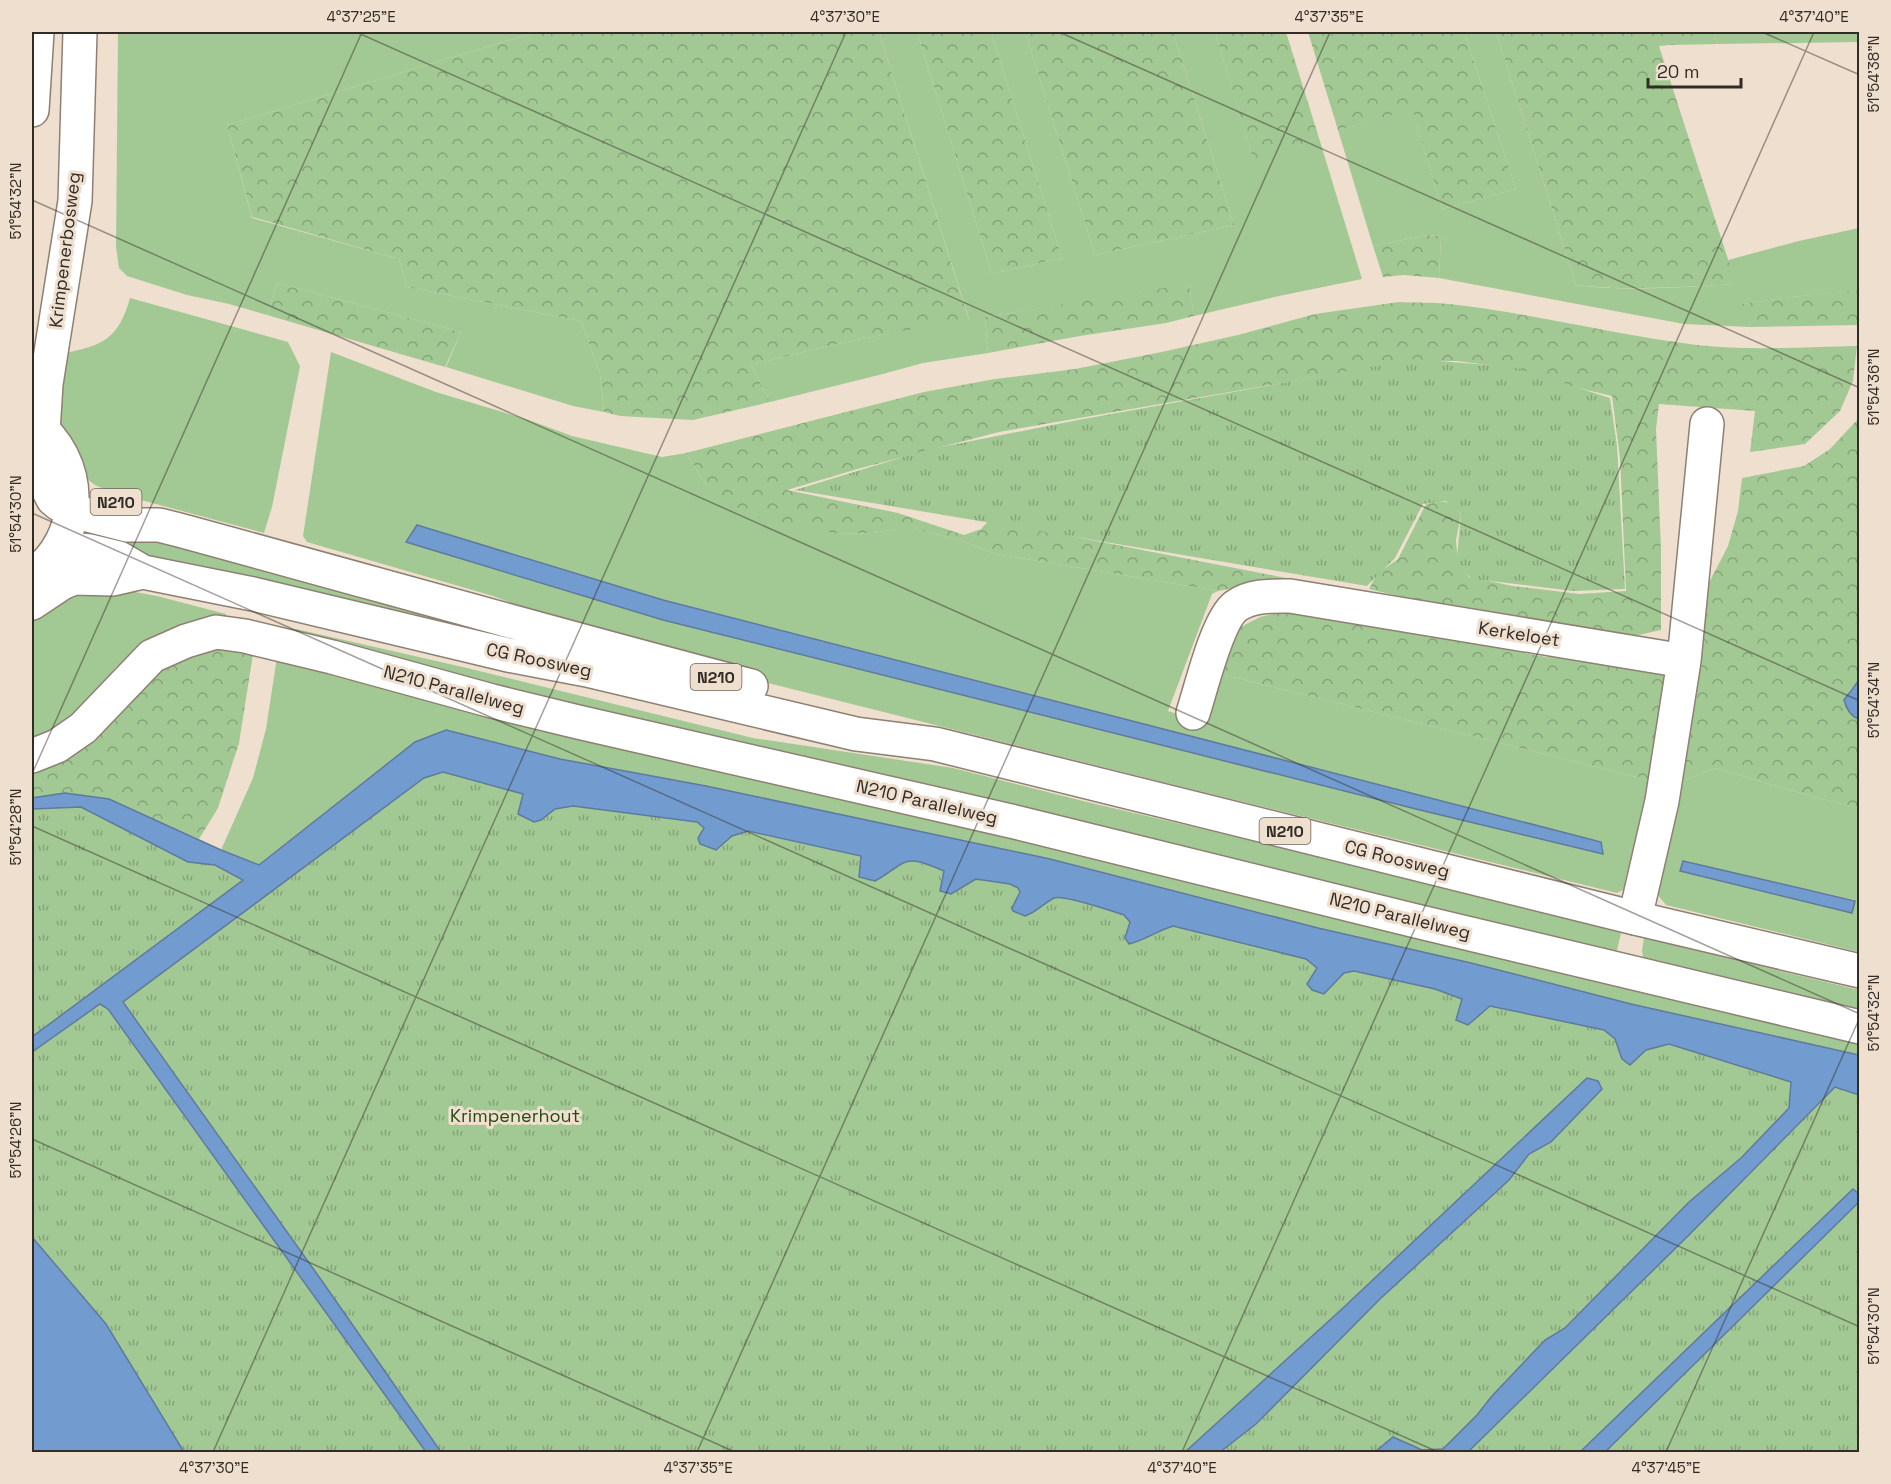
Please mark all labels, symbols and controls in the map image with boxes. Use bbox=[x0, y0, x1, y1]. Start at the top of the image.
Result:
text: 4°37'25"E bbox=[326, 7, 396, 26]
text: 4°37'30"E bbox=[810, 7, 880, 26]
text: 4°37'35"E bbox=[1294, 7, 1364, 26]
text: 4°37'40"E bbox=[1779, 7, 1849, 26]
text: 51°54'38"N bbox=[1864, 35, 1883, 113]
scale bar bbox=[1648, 51, 1741, 89]
text: 20 m bbox=[1657, 60, 1700, 83]
text: 51°54'32"N bbox=[6, 163, 25, 239]
street label: Krimpenerbosweg bbox=[44, 171, 85, 329]
text: 51°54'36"N bbox=[1864, 349, 1883, 425]
text: 51°54'30"N bbox=[6, 475, 25, 553]
road number: N210 bbox=[90, 489, 142, 515]
street label: Kerkeloet bbox=[1477, 616, 1561, 651]
street label: CG Roosweg bbox=[484, 637, 594, 682]
street label: N210 Parallelweg bbox=[381, 660, 527, 719]
text: 51°54'34"N bbox=[1864, 662, 1883, 738]
road number: N210 bbox=[690, 664, 742, 690]
street label: N210 Parallelweg bbox=[854, 774, 1000, 829]
text: 51°54'28"N bbox=[6, 788, 25, 866]
road number: N210 bbox=[1260, 818, 1310, 844]
street label: CG Roosweg bbox=[1342, 834, 1452, 883]
street label: N210 Parallelweg bbox=[1327, 887, 1473, 944]
text: 51°54'32"N bbox=[1864, 975, 1883, 1051]
text: 51°54'26"N bbox=[6, 1102, 25, 1178]
park label: Krimpenerhout bbox=[450, 1104, 580, 1127]
text: 51°54'30"N bbox=[1864, 1287, 1883, 1365]
text: 4°37'30"E bbox=[179, 1458, 249, 1477]
text: 4°37'35"E bbox=[663, 1458, 733, 1477]
text: 4°37'40"E bbox=[1147, 1458, 1217, 1477]
text: 4°37'45"E bbox=[1632, 1458, 1700, 1477]

